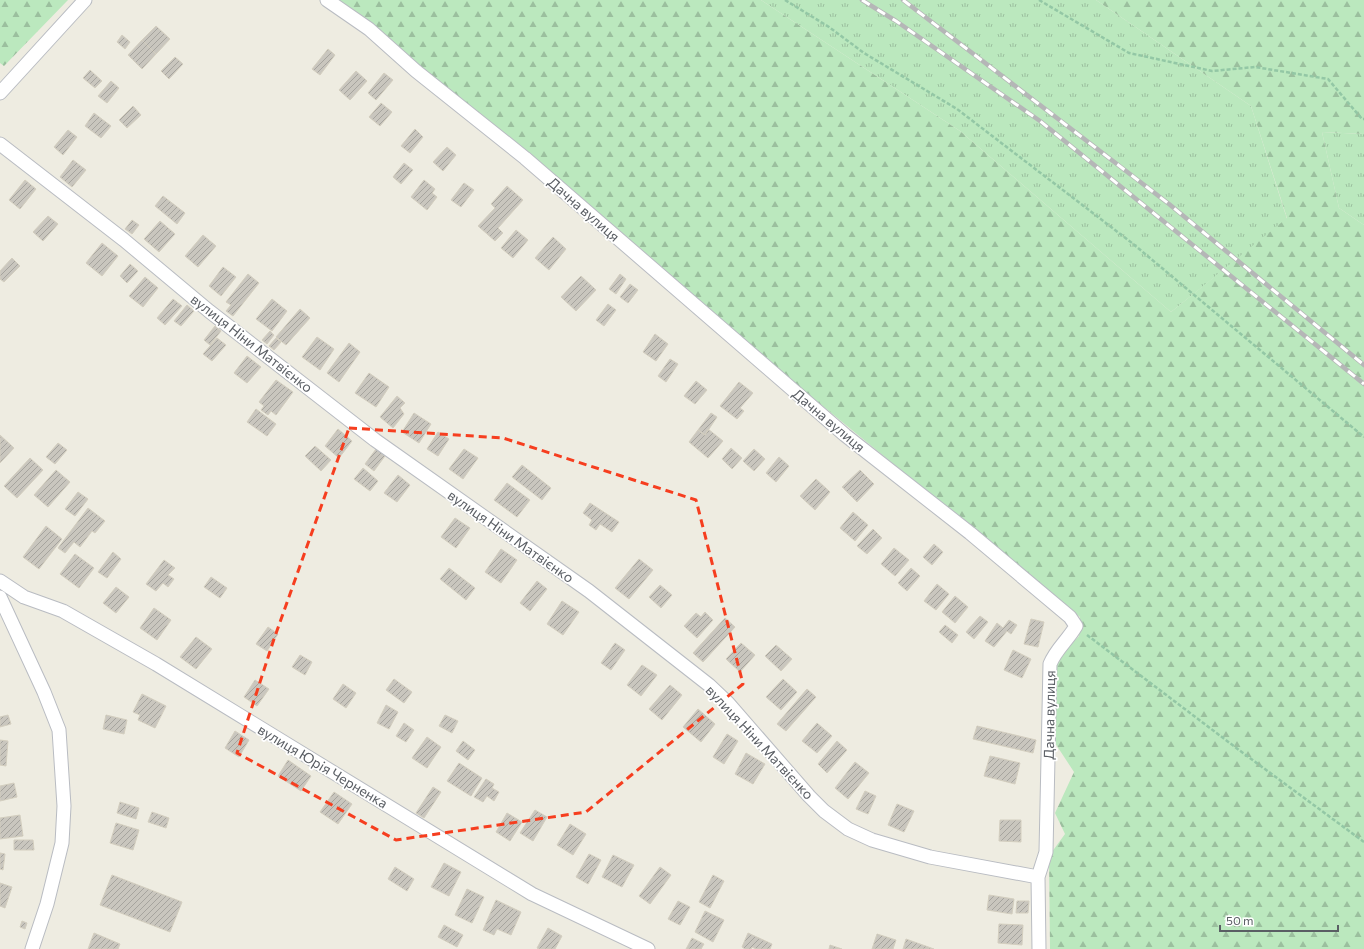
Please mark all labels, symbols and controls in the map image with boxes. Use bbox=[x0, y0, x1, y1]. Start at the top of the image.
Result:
street label: Дачна вулиця bbox=[545, 173, 623, 245]
street label: вулиця Ніни Матвієнко bbox=[188, 290, 316, 396]
street label: Дачна вулиця bbox=[789, 385, 869, 455]
street label: вулиця Ніни Матвієнко bbox=[445, 486, 577, 586]
street label: Дачна вулиця bbox=[1040, 670, 1058, 760]
street label: вулиця Ніни Матвієнко bbox=[703, 681, 817, 803]
street label: вулиця Юрія Черненка bbox=[255, 720, 391, 812]
scale bar bbox=[1220, 907, 1338, 933]
text: 50 m bbox=[1226, 913, 1254, 927]

